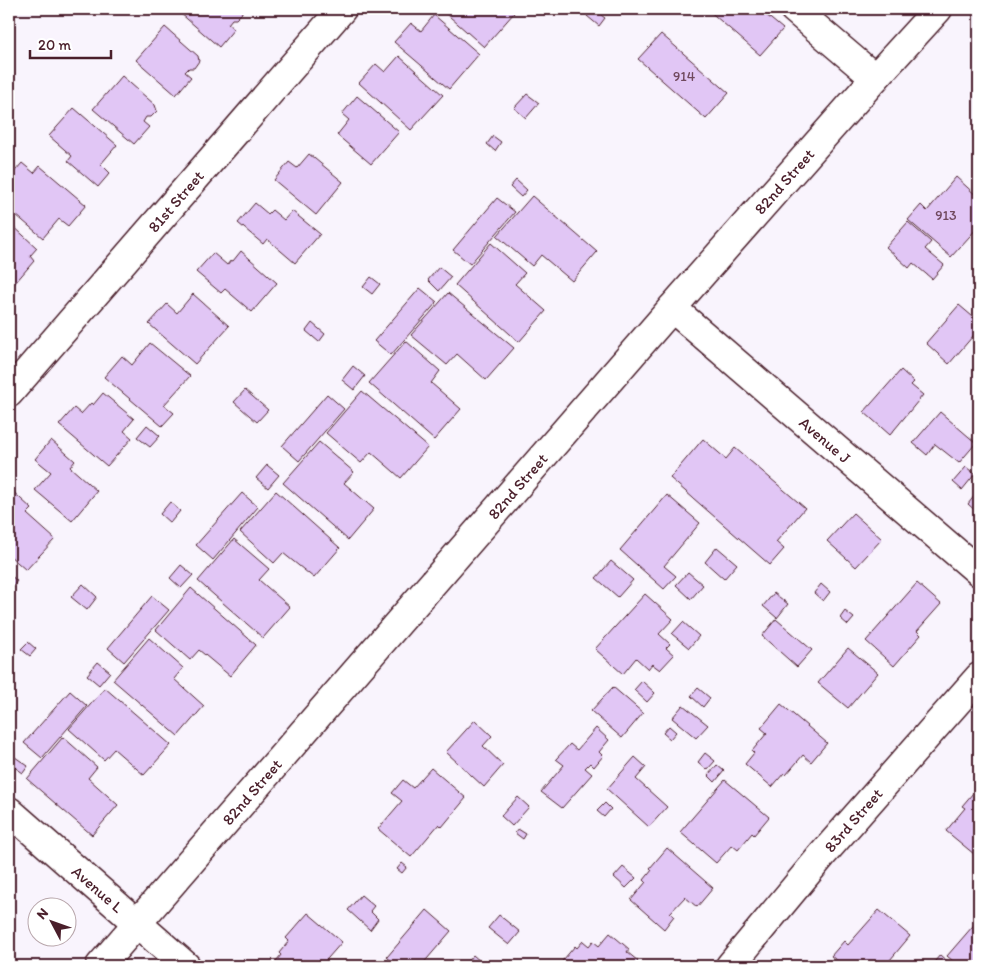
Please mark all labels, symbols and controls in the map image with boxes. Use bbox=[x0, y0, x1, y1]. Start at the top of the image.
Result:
scale bar bbox=[30, 28, 111, 60]
text: 20 m bbox=[38, 36, 72, 54]
house number: 914 bbox=[673, 68, 696, 85]
street label: 82nd Street bbox=[750, 145, 818, 218]
street label: 81st Street bbox=[144, 167, 208, 236]
house number: 913 bbox=[935, 207, 957, 224]
street label: Avenue J bbox=[795, 413, 854, 467]
street label: 82nd Street bbox=[484, 450, 551, 523]
street label: 82nd Street bbox=[218, 755, 286, 829]
street label: 83rd Street bbox=[820, 784, 887, 856]
street label: Avenue L bbox=[68, 862, 127, 917]
north arrow bbox=[28, 898, 78, 948]
text: N bbox=[33, 905, 52, 923]

